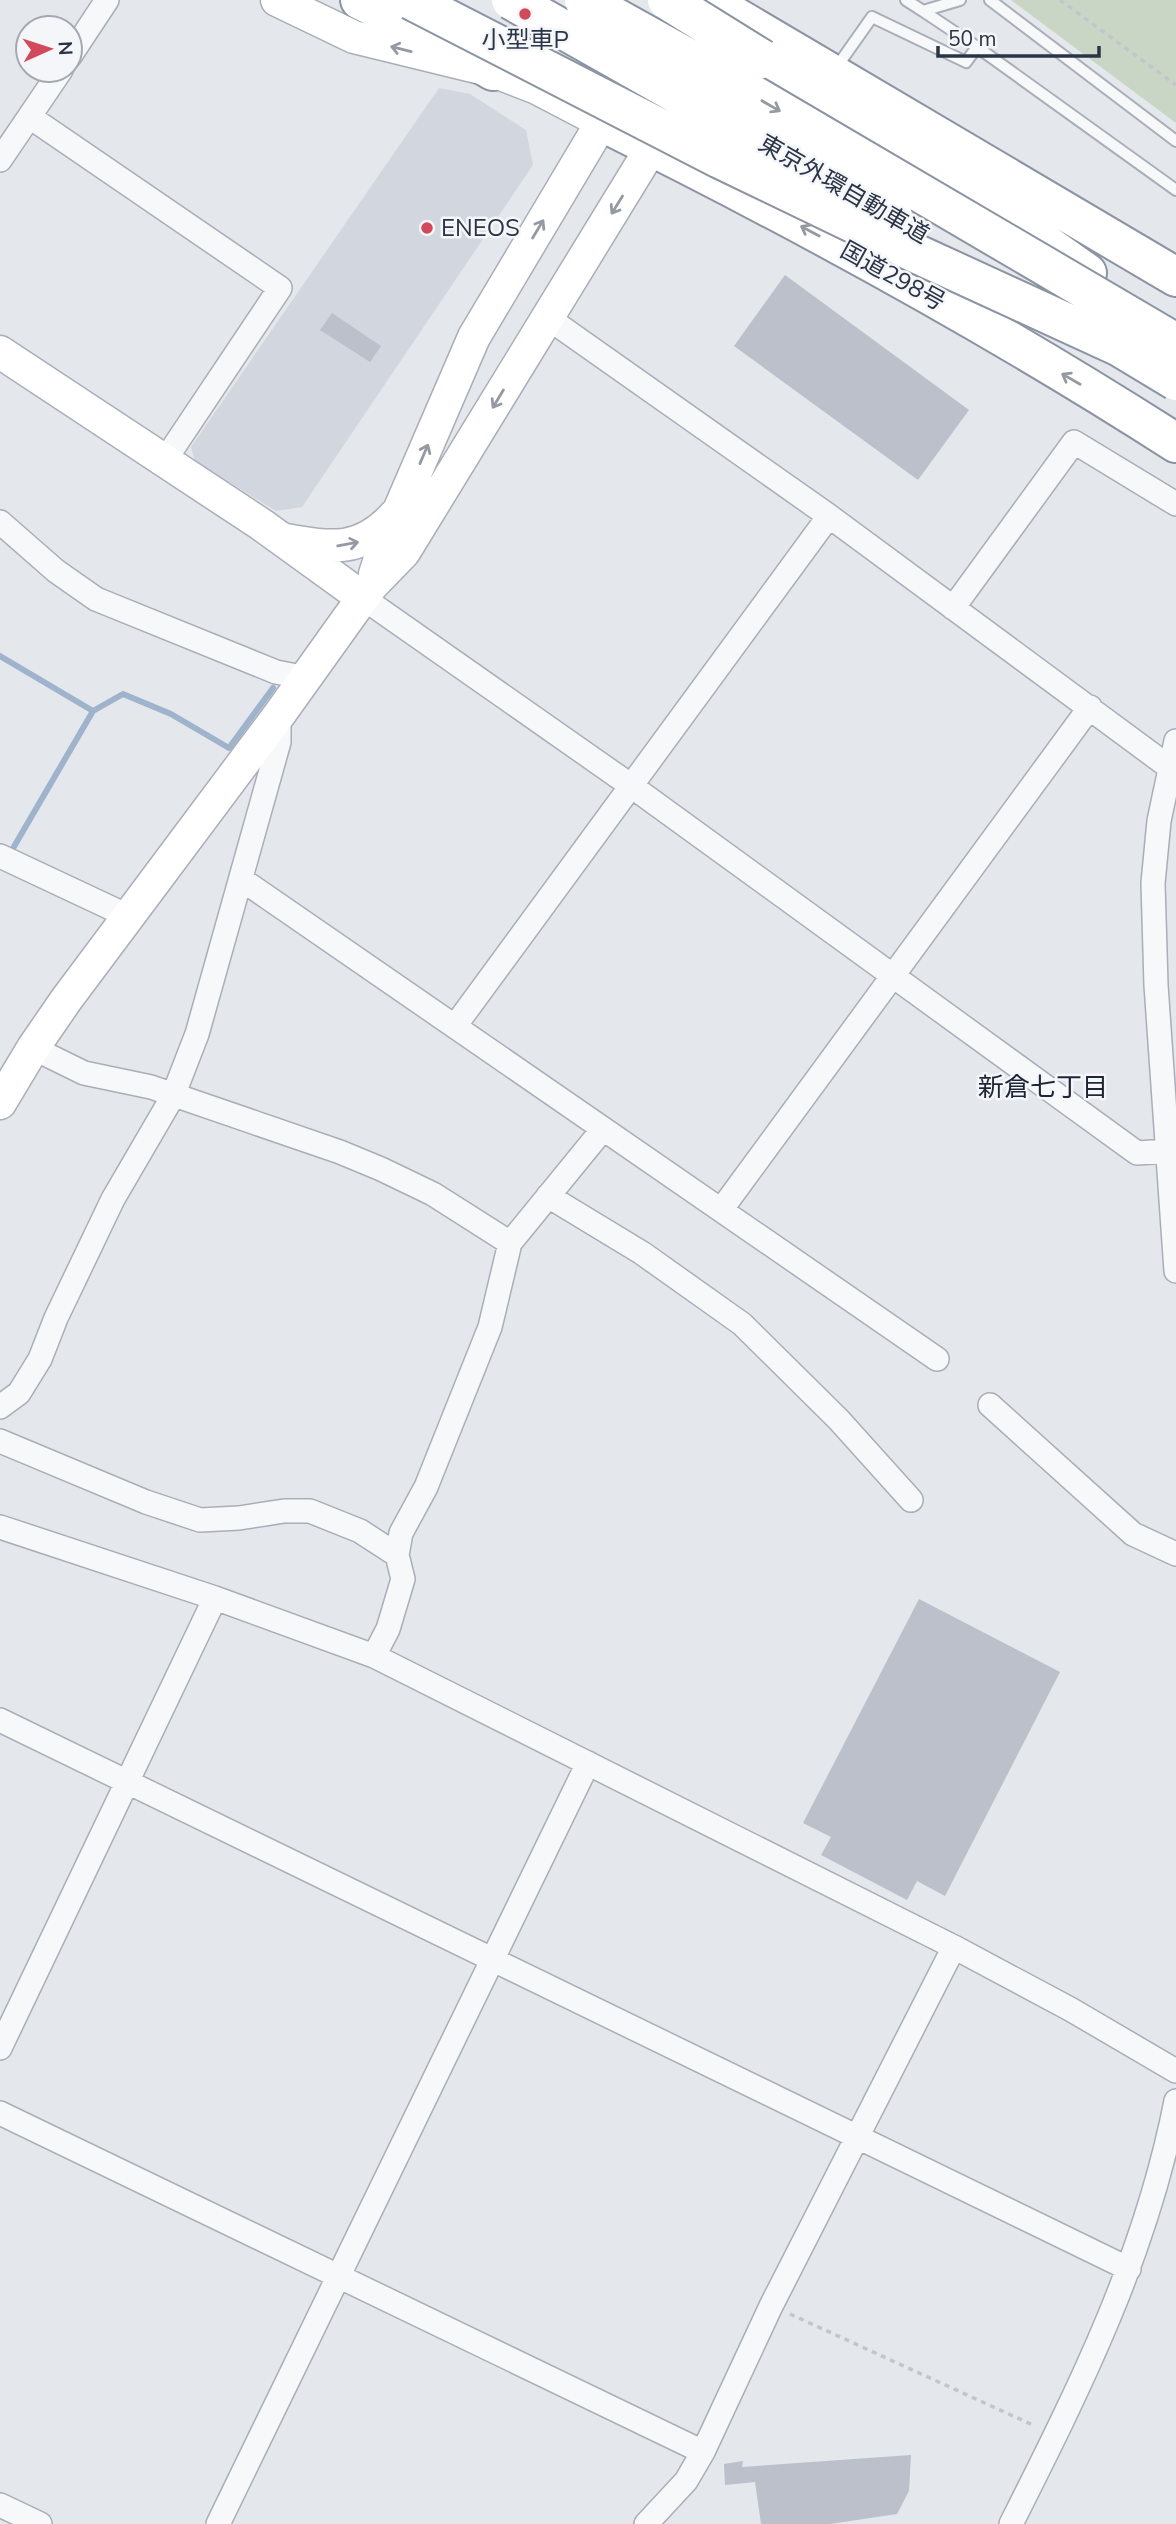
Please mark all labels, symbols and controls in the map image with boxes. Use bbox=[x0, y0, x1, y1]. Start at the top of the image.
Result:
marker: 小型車P bbox=[517, 6, 533, 22]
north arrow bbox=[14, 14, 84, 84]
scale bar bbox=[938, 14, 1099, 58]
place label: 小型車P bbox=[481, 24, 569, 56]
text: 50 m bbox=[948, 25, 997, 53]
text: N bbox=[52, 40, 78, 56]
one-way arrow bbox=[390, 42, 413, 55]
one-way arrow bbox=[761, 99, 781, 113]
street label: 東京外環自動車道 bbox=[753, 127, 935, 251]
one-way arrow bbox=[610, 195, 624, 215]
place label: ENEOS bbox=[441, 212, 520, 244]
marker: ENEOS bbox=[419, 220, 435, 236]
one-way arrow bbox=[531, 220, 545, 240]
one-way arrow bbox=[800, 223, 820, 237]
street label: 国道298号 bbox=[835, 234, 951, 318]
one-way arrow bbox=[1062, 372, 1082, 386]
one-way arrow bbox=[491, 389, 505, 409]
one-way arrow bbox=[418, 443, 431, 465]
one-way arrow bbox=[336, 537, 359, 550]
district label: 新倉七丁目 bbox=[978, 1070, 1108, 1105]

